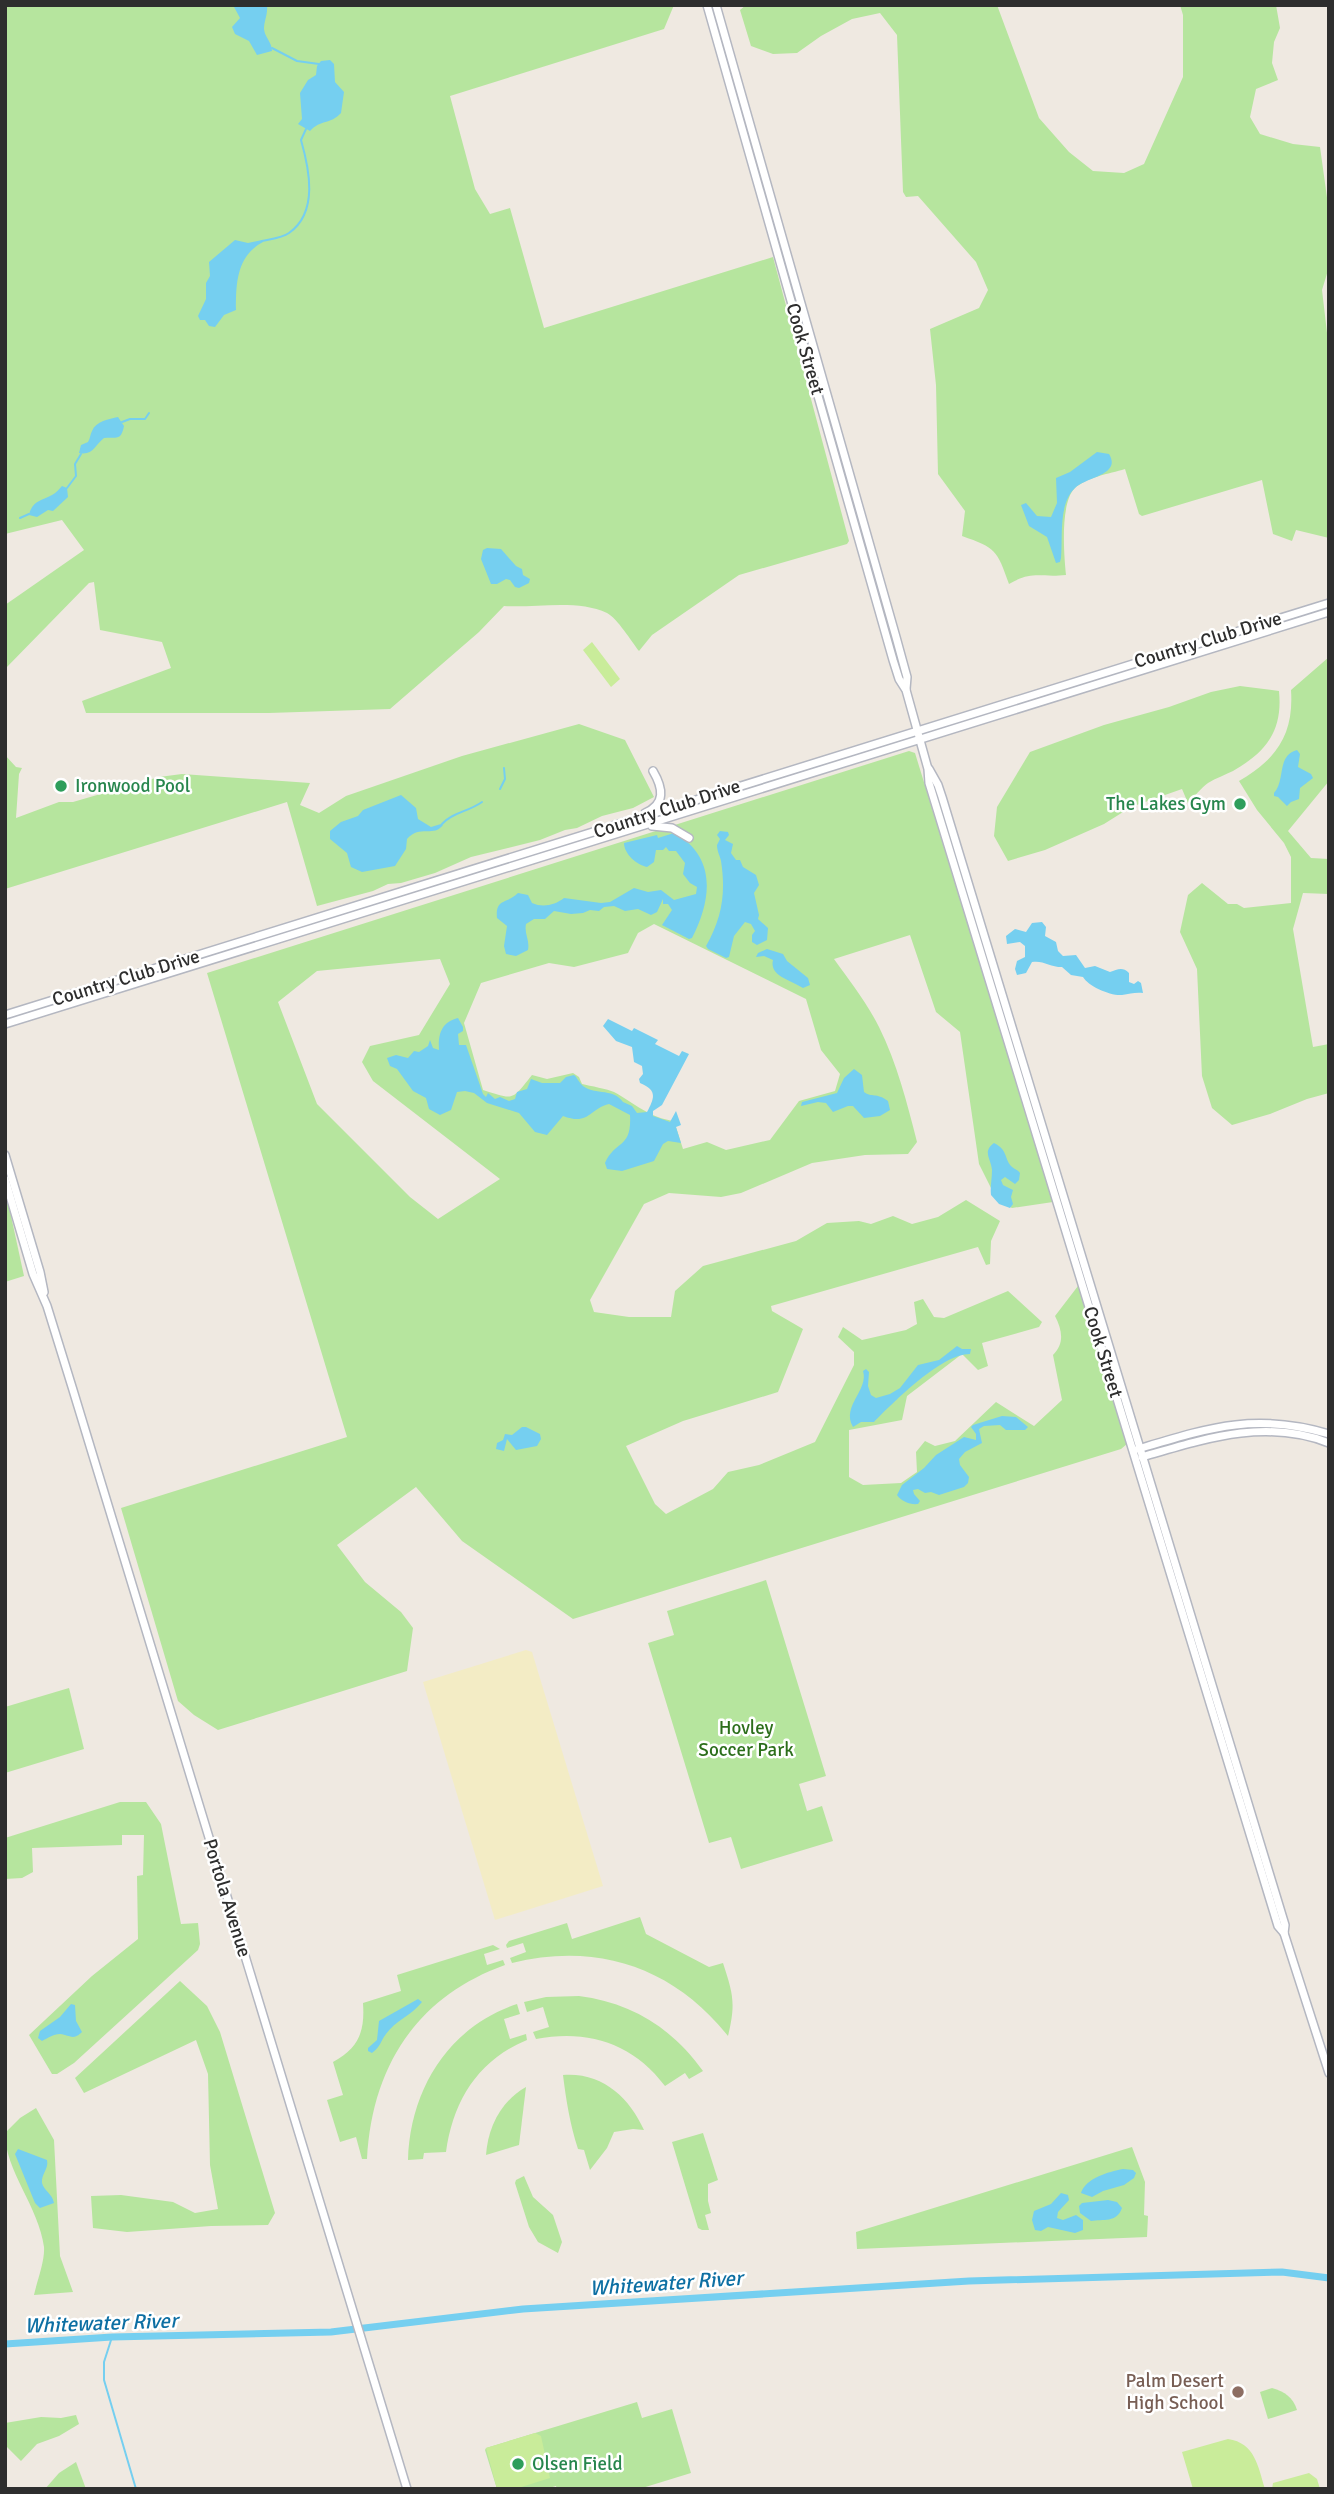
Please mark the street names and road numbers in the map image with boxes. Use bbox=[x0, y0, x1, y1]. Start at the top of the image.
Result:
street label: Cook Street bbox=[780, 300, 830, 398]
street label: Country Club Drive bbox=[1131, 606, 1285, 674]
street label: Country Club Drive bbox=[590, 774, 744, 844]
street label: Country Club Drive bbox=[49, 944, 203, 1012]
street label: Cook Street bbox=[1078, 1303, 1128, 1401]
street label: Portola Avenue bbox=[198, 1836, 256, 1960]

